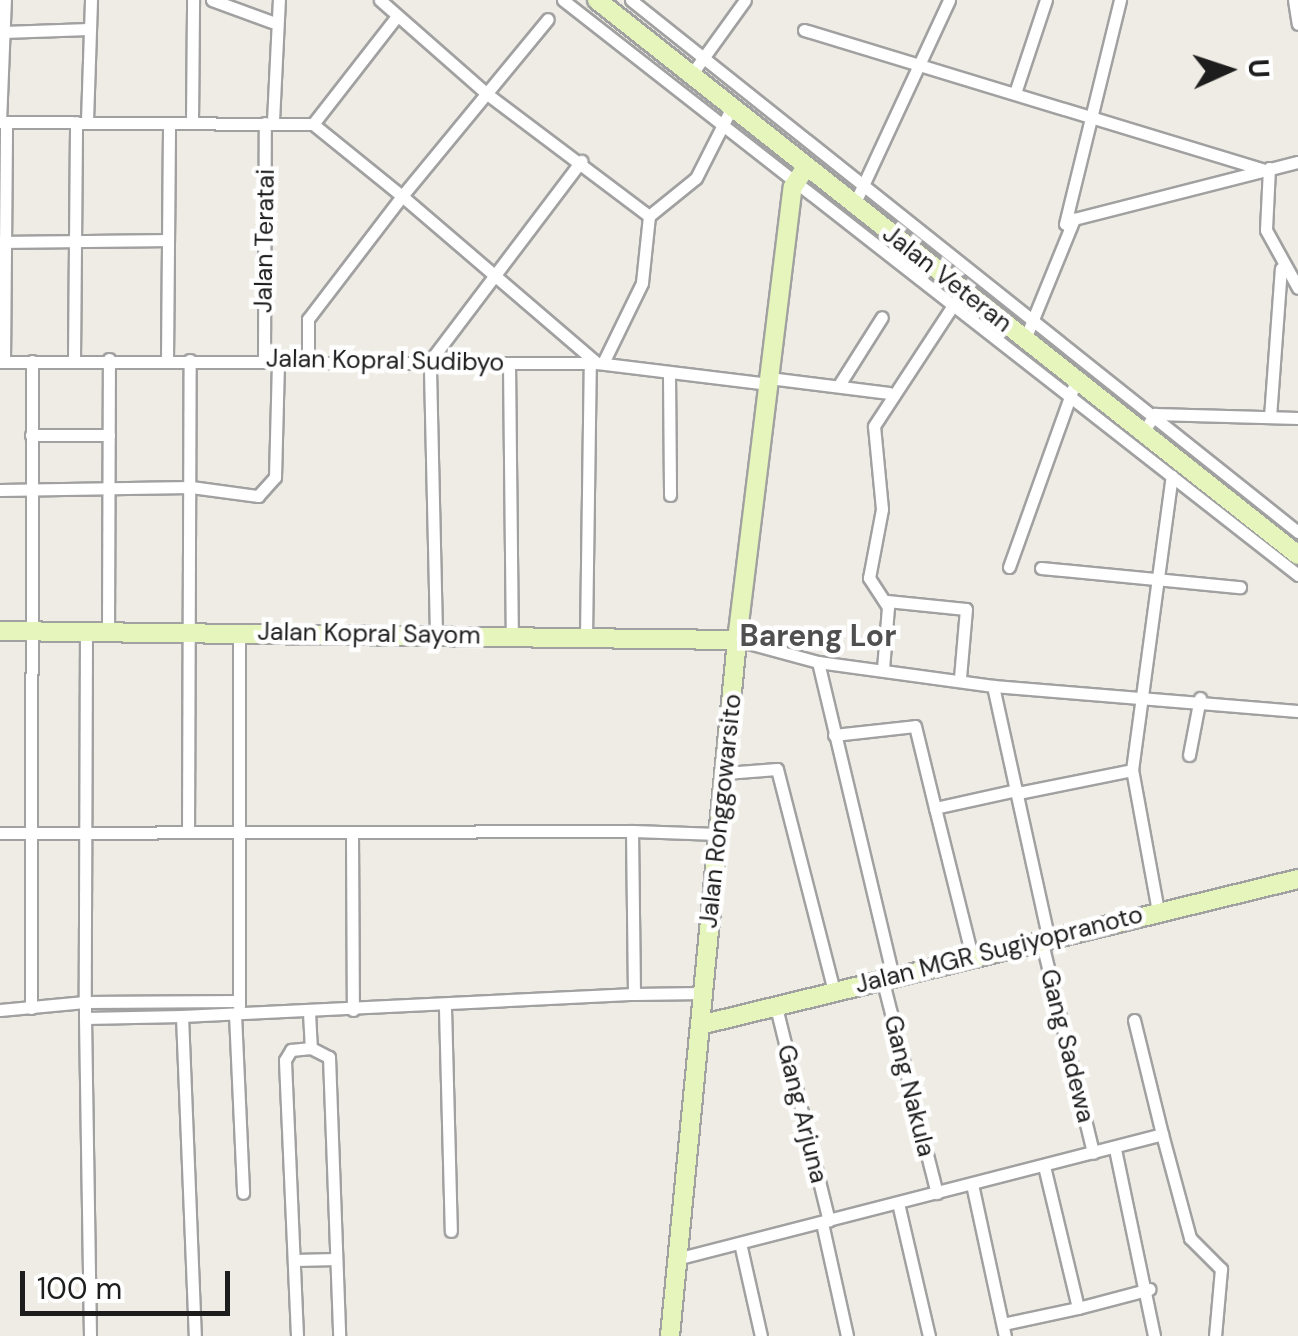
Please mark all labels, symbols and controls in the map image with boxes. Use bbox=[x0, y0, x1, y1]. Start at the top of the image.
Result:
north arrow bbox=[1178, 20, 1278, 120]
text: U bbox=[1239, 58, 1277, 79]
street label: Jalan Teratai bbox=[249, 169, 281, 313]
street label: Jalan Veteran bbox=[876, 219, 1018, 339]
street label: Jalan Kopral Sudibyo bbox=[266, 344, 504, 378]
street label: Jalan Kopral Sayom bbox=[257, 617, 481, 651]
district label: Bareng Lor bbox=[740, 618, 896, 654]
street label: Jalan Ronggowarsito bbox=[694, 692, 748, 930]
street label: Jalan MGR Sugiyopranoto bbox=[852, 900, 1146, 1000]
street label: Gang Sadewa bbox=[1033, 966, 1101, 1126]
street label: Gang Nakula bbox=[877, 1012, 941, 1160]
street label: Gang Arjuna bbox=[770, 1042, 834, 1186]
scale bar bbox=[25, 1251, 235, 1313]
text: 100 m bbox=[37, 1269, 122, 1308]

